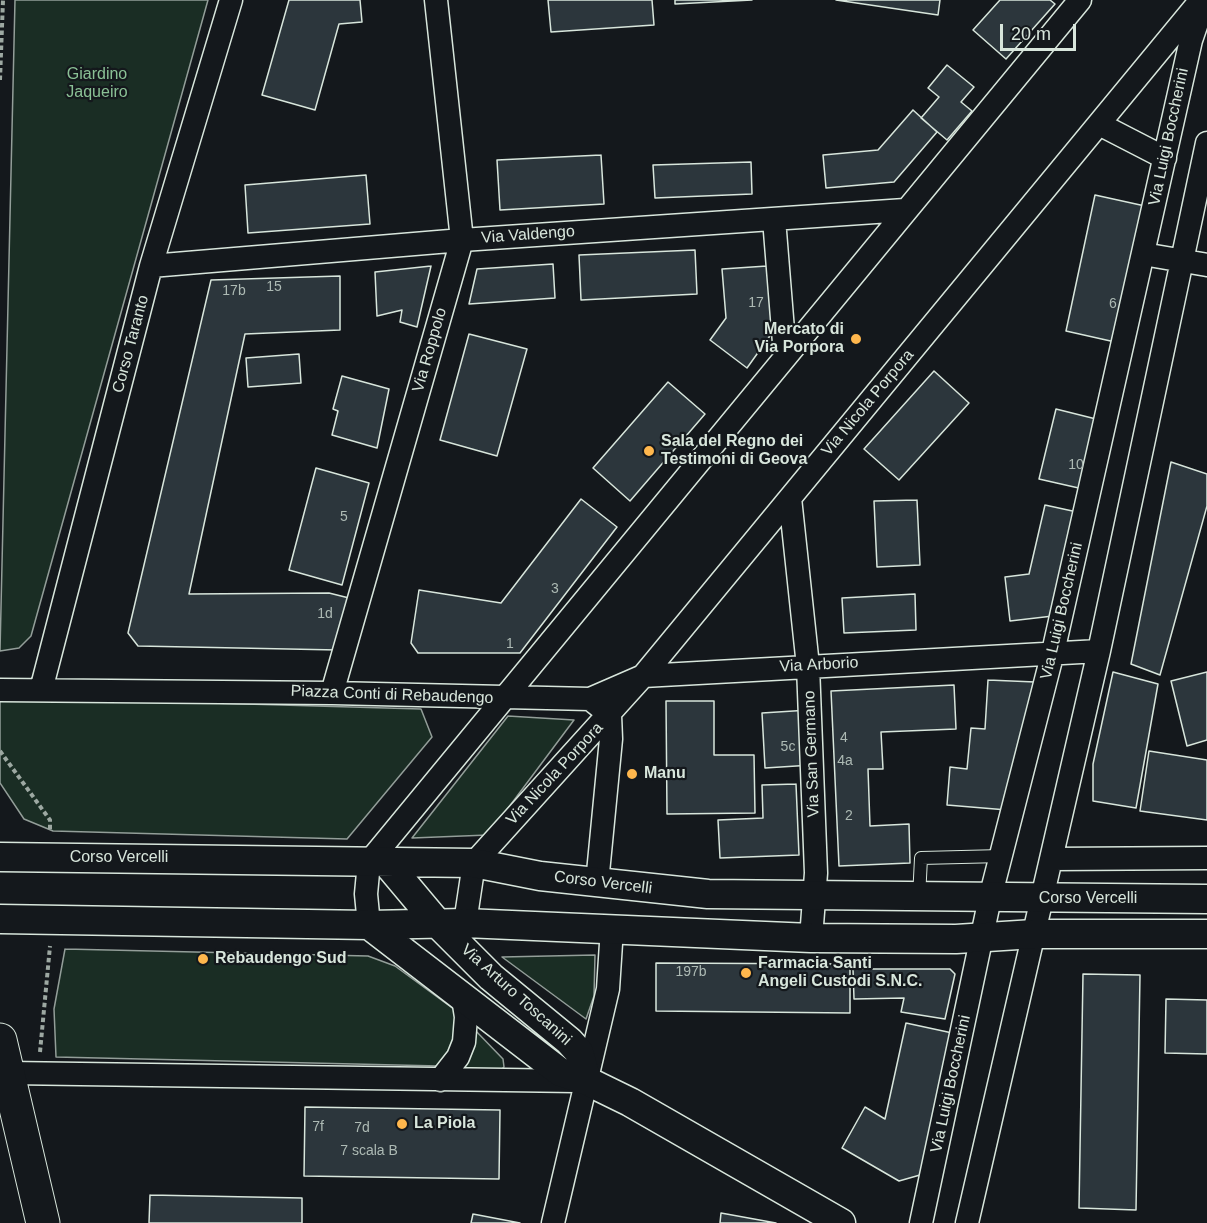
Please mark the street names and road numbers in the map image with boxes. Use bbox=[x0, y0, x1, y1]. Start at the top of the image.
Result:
street label: Via Luigi Boccherini bbox=[1145, 66, 1193, 208]
street label: Via Valdengo bbox=[481, 222, 575, 248]
street label: Corso Taranto bbox=[109, 293, 153, 395]
street label: Via Roppolo bbox=[409, 306, 451, 394]
street label: Via Nicola Porpora bbox=[818, 346, 918, 460]
street label: Via Luigi Boccherini bbox=[1037, 541, 1087, 681]
street label: Via Arborio bbox=[779, 653, 859, 677]
street label: Piazza Conti di Rebaudengo bbox=[290, 682, 494, 708]
street label: Via San Germano bbox=[800, 690, 824, 818]
street label: Via Nicola Porpora bbox=[503, 719, 607, 829]
street label: Corso Vercelli bbox=[70, 848, 168, 868]
street label: Corso Vercelli bbox=[553, 867, 653, 899]
street label: Corso Vercelli bbox=[1039, 889, 1137, 909]
street label: Via Arturo Toscanini bbox=[457, 940, 575, 1050]
street label: Via Luigi Boccherini bbox=[927, 1013, 975, 1155]

